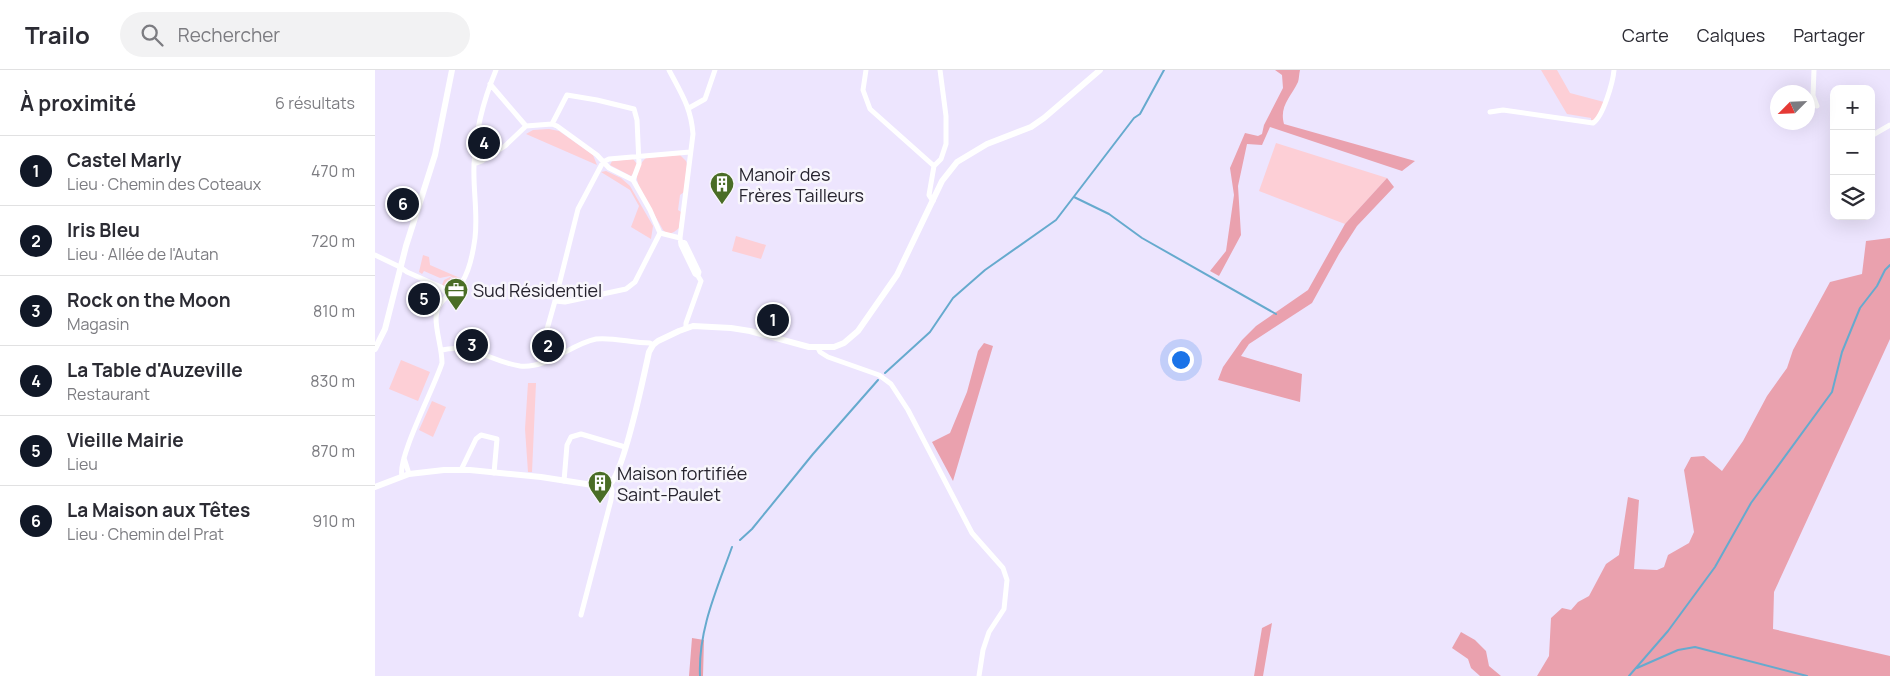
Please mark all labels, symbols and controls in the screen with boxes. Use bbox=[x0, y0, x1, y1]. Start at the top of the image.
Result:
search box bbox=[120, 12, 470, 57]
text: Trailo bbox=[25, 18, 90, 51]
icon: search bbox=[138, 21, 166, 49]
text: Rechercher bbox=[178, 22, 280, 48]
text: Carte bbox=[1622, 23, 1669, 47]
text: Calques bbox=[1697, 23, 1765, 47]
text: Partager bbox=[1793, 23, 1865, 47]
north arrow bbox=[1770, 85, 1815, 130]
map controls bbox=[1830, 85, 1875, 220]
button: + bbox=[1830, 85, 1875, 130]
text: À proximité bbox=[20, 89, 136, 117]
text: 6 résultats bbox=[275, 92, 355, 114]
pin: 4 bbox=[468, 124, 500, 162]
button: − bbox=[1830, 130, 1875, 175]
text: Castel Marly bbox=[67, 147, 181, 173]
text: 1 bbox=[32, 160, 40, 182]
text: 470 m bbox=[311, 160, 355, 182]
place label: Manoir des Frères Tailleurs bbox=[739, 162, 864, 207]
building icon: Manoir des Frères Tailleurs bbox=[709, 171, 735, 205]
text: Lieu · Chemin des Coteaux bbox=[67, 173, 261, 195]
button: layers bbox=[1830, 175, 1875, 220]
pin: 6 bbox=[387, 185, 419, 223]
text: Iris Bleu bbox=[67, 217, 140, 243]
text: 2 bbox=[31, 230, 41, 252]
text: 720 m bbox=[311, 230, 355, 252]
text: Lieu · Allée de l'Autan bbox=[67, 243, 219, 265]
office icon: Sud Résidentiel bbox=[443, 277, 469, 311]
place label: Sud Résidentiel bbox=[473, 278, 602, 302]
pin: 5 bbox=[408, 280, 440, 318]
text: Rock on the Moon bbox=[67, 287, 231, 313]
text: 3 bbox=[31, 300, 41, 322]
text: 810 m bbox=[313, 300, 355, 322]
pin: 1 bbox=[757, 301, 789, 339]
text: Magasin bbox=[67, 313, 129, 335]
pin: 3 bbox=[456, 326, 488, 364]
pin: 2 bbox=[532, 327, 564, 365]
your location bbox=[1168, 347, 1194, 373]
text: La Table d'Auzeville bbox=[67, 357, 243, 383]
text: 4 bbox=[31, 370, 41, 392]
text: 830 m bbox=[310, 370, 355, 392]
text: Restaurant bbox=[67, 383, 150, 405]
text: Vieille Mairie bbox=[67, 427, 184, 453]
text: 5 bbox=[31, 440, 41, 462]
text: 870 m bbox=[311, 440, 355, 462]
text: Lieu bbox=[67, 453, 98, 475]
place label: Maison fortifiée Saint-Paulet bbox=[617, 461, 747, 506]
building icon: Maison fortifiée Saint-Paulet bbox=[587, 470, 613, 504]
text: La Maison aux Têtes bbox=[67, 497, 250, 523]
text: 6 bbox=[31, 510, 41, 532]
text: 910 m bbox=[312, 510, 355, 532]
text: Lieu · Chemin del Prat bbox=[67, 523, 224, 545]

